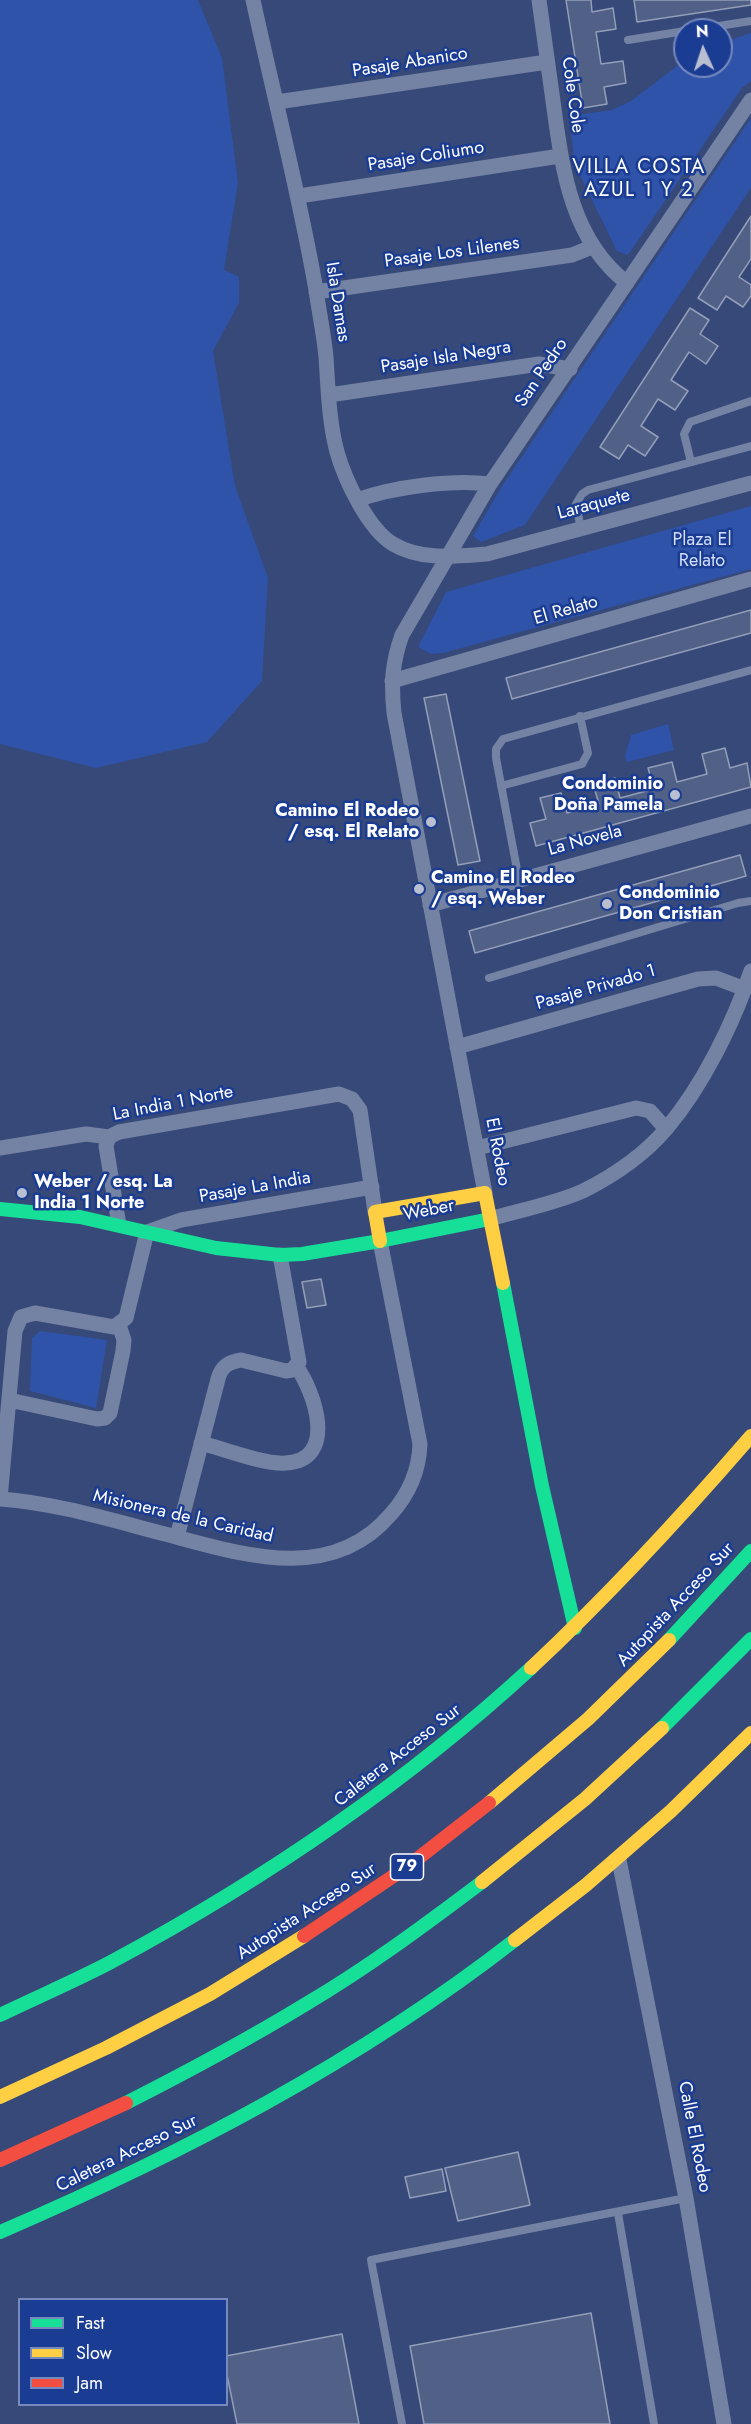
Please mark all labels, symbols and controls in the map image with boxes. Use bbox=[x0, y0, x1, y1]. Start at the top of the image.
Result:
north arrow bbox=[673, 18, 733, 78]
text: N bbox=[695, 20, 709, 43]
street label: Pasaje Abanico bbox=[351, 43, 469, 83]
street label: Cole Cole bbox=[556, 56, 588, 134]
street label: Pasaje Coliumo bbox=[366, 137, 486, 177]
district label: VILLA COSTA AZUL 1 Y 2 bbox=[572, 156, 706, 203]
street label: Pasaje Los Lilenes bbox=[383, 233, 521, 273]
street label: Isla Damas bbox=[320, 260, 354, 344]
street label: San Pedro bbox=[511, 335, 573, 411]
street label: Pasaje Isla Negra bbox=[379, 337, 513, 379]
street label: Laraquete bbox=[555, 485, 633, 525]
park label: Plaza El Relato bbox=[672, 530, 732, 572]
street label: El Relato bbox=[531, 592, 601, 630]
place label: Condominio Doña Pamela bbox=[554, 774, 663, 816]
marker: Condominio Doña Pamela bbox=[668, 788, 682, 802]
place label: Camino El Rodeo / esq. El Relato bbox=[275, 801, 419, 844]
marker: Camino El Rodeo / esq. El Relato bbox=[424, 815, 438, 829]
street label: La Novela bbox=[546, 821, 624, 861]
place label: Camino El Rodeo / esq. Weber bbox=[431, 868, 575, 910]
marker: Camino El Rodeo / esq. Weber bbox=[412, 882, 426, 896]
place label: Condominio Don Cristian bbox=[619, 883, 722, 926]
marker: Condominio Don Cristian bbox=[600, 897, 614, 911]
street label: Pasaje Privado 1 bbox=[534, 961, 658, 1015]
street label: La India 1 Norte bbox=[111, 1082, 235, 1126]
street label: El Rodeo bbox=[480, 1116, 514, 1188]
street label: Pasaje La India bbox=[198, 1168, 312, 1208]
place label: Weber / esq. La India 1 Norte bbox=[34, 1172, 173, 1214]
marker: Weber / esq. La India 1 Norte bbox=[15, 1186, 29, 1200]
street label: Weber bbox=[402, 1195, 456, 1227]
street label: Misionera de la Caridad bbox=[91, 1486, 275, 1548]
street label: Autopista Acceso Sur bbox=[613, 1538, 739, 1672]
street label: Caletera Acceso Sur bbox=[330, 1700, 466, 1812]
road number: 79 bbox=[390, 1854, 424, 1880]
street label: Autopista Acceso Sur bbox=[233, 1859, 381, 1965]
street label: Calle El Rodeo bbox=[673, 2080, 715, 2194]
street label: Caletera Acceso Sur bbox=[53, 2110, 201, 2198]
legend bbox=[18, 2298, 228, 2406]
text: Fast bbox=[76, 2310, 105, 2336]
text: Slow bbox=[76, 2340, 112, 2366]
text: Jam bbox=[76, 2370, 103, 2396]

